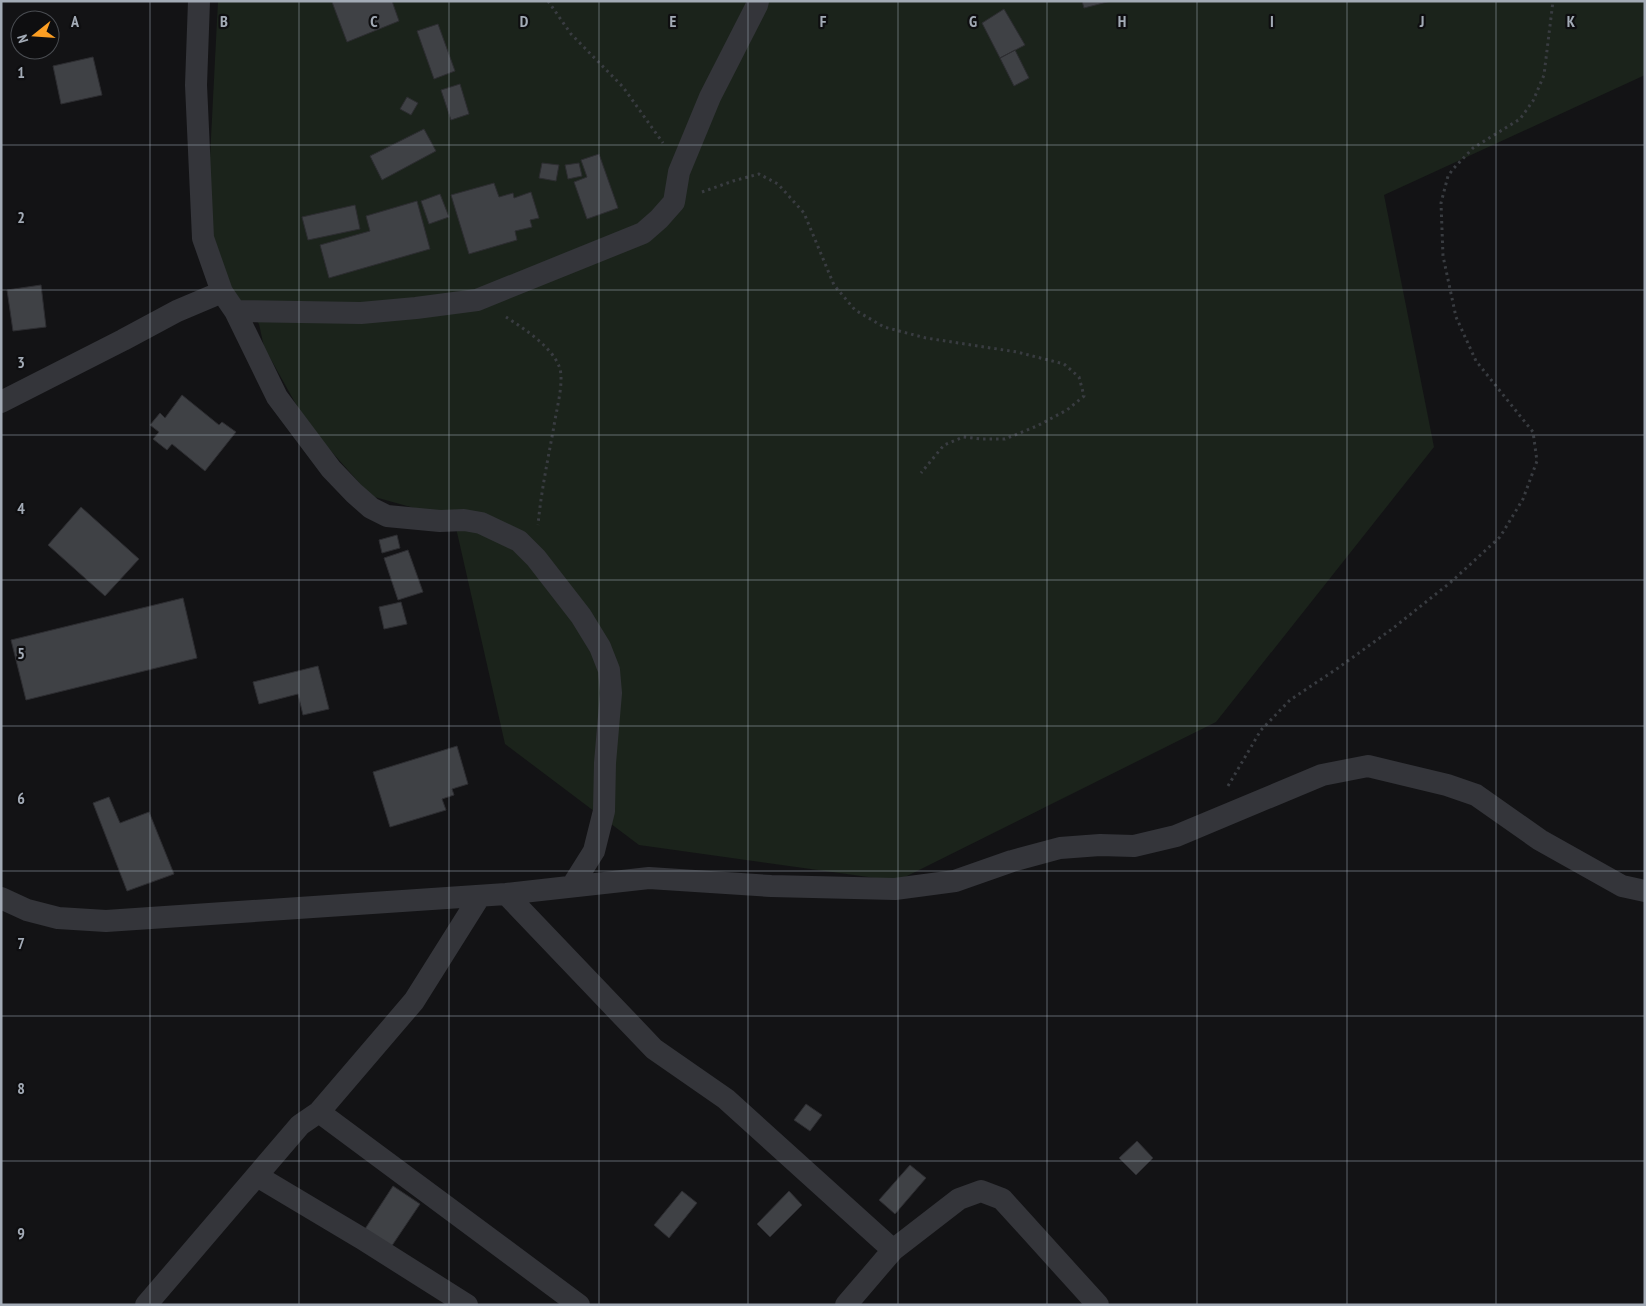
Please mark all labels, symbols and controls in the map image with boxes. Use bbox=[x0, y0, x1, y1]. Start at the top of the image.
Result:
north arrow bbox=[10, 10, 60, 60]
text: A bbox=[70, 11, 80, 31]
text: B bbox=[220, 11, 228, 31]
text: C bbox=[370, 11, 378, 31]
text: D bbox=[520, 11, 529, 31]
text: E bbox=[670, 11, 677, 31]
text: F bbox=[820, 11, 827, 31]
text: G bbox=[969, 11, 977, 31]
text: H bbox=[1118, 11, 1126, 31]
text: I bbox=[1270, 11, 1274, 31]
text: J bbox=[1419, 11, 1424, 31]
text: K bbox=[1567, 11, 1576, 31]
text: N bbox=[13, 33, 32, 45]
text: 1 bbox=[17, 62, 25, 82]
text: 2 bbox=[17, 207, 25, 227]
text: 3 bbox=[17, 352, 25, 372]
text: 4 bbox=[17, 498, 25, 518]
text: 5 bbox=[17, 643, 25, 663]
text: 6 bbox=[17, 788, 25, 808]
text: 7 bbox=[17, 933, 25, 953]
text: 8 bbox=[17, 1078, 25, 1098]
text: 9 bbox=[17, 1223, 25, 1243]

